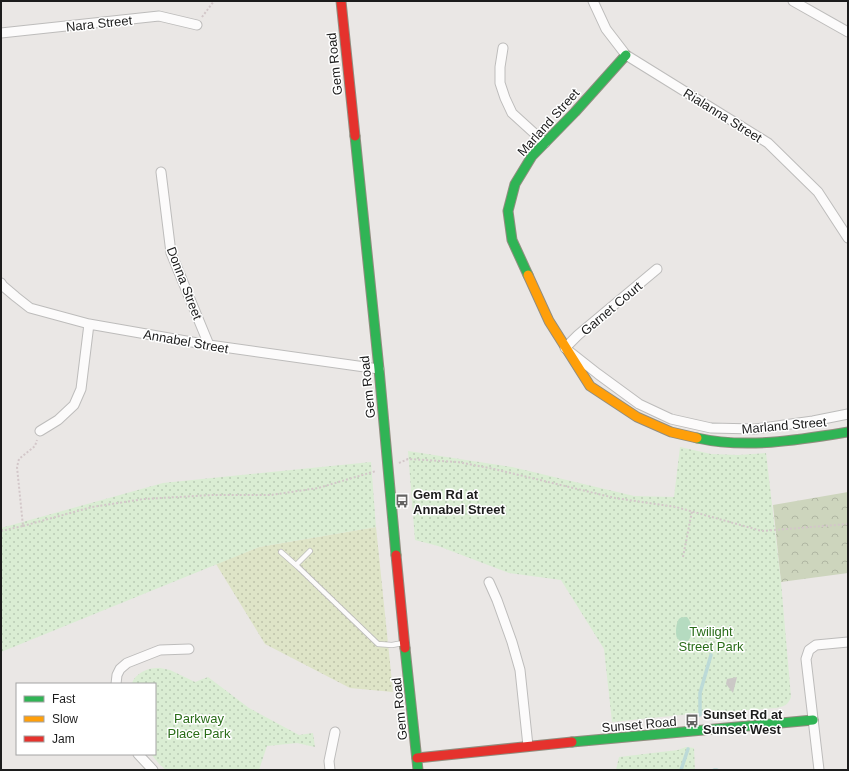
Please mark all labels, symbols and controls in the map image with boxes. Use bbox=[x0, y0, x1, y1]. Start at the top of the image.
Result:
street label: Nara Street bbox=[65, 13, 133, 34]
street label: Gem Road bbox=[324, 32, 345, 96]
street label: Marland Street bbox=[514, 85, 583, 159]
street label: Rialanna Street bbox=[681, 85, 765, 146]
street label: Donna Street bbox=[164, 245, 205, 322]
street label: Garnet Court bbox=[578, 278, 645, 338]
street label: Annabel Street bbox=[142, 327, 230, 356]
street label: Gem Road bbox=[357, 355, 378, 419]
street label: Marland Street bbox=[741, 414, 828, 437]
place label: Gem Rd at Annabel Street bbox=[413, 487, 505, 517]
bus stop icon: Gem Rd at Annabel Street bbox=[394, 493, 410, 509]
park label: Twilight Street Park bbox=[678, 624, 744, 654]
street label: Gem Road bbox=[389, 677, 410, 741]
legend bbox=[16, 683, 156, 755]
text: Fast bbox=[52, 692, 76, 706]
place label: Sunset Rd at Sunset West bbox=[703, 707, 783, 737]
park label: Parkway Place Park bbox=[168, 711, 231, 741]
text: Slow bbox=[52, 712, 78, 726]
bus stop icon: Sunset Rd at Sunset West bbox=[684, 713, 700, 729]
street label: Sunset Road bbox=[601, 714, 677, 735]
text: Jam bbox=[52, 732, 75, 746]

